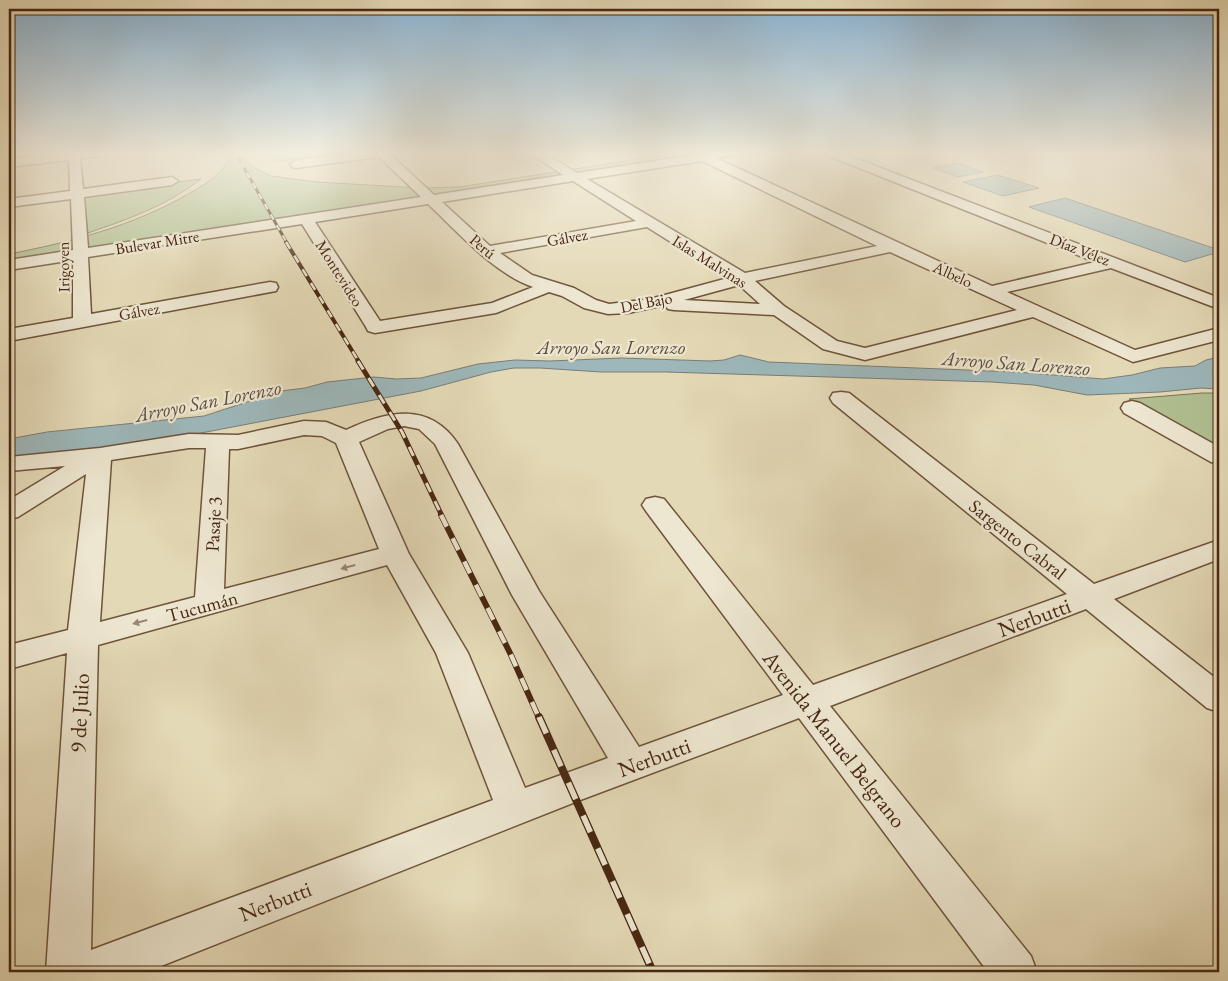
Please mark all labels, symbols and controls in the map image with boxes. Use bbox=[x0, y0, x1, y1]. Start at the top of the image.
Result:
street label: Gálvez bbox=[545, 224, 589, 251]
street label: Bulevar Mitre bbox=[114, 226, 200, 259]
street label: Díaz Vélez bbox=[1047, 228, 1113, 271]
street label: Perú bbox=[465, 229, 501, 264]
street label: Islas Malvinas bbox=[668, 230, 751, 293]
street label: Montevideo bbox=[311, 236, 368, 311]
street label: Irigoyen bbox=[53, 241, 74, 292]
street label: Albelo bbox=[929, 256, 976, 292]
street label: Del Bajo bbox=[618, 287, 674, 318]
street label: Gálvez bbox=[117, 298, 161, 325]
water label: Arroyo San Lorenzo bbox=[535, 334, 686, 360]
water label: Arroyo San Lorenzo bbox=[939, 345, 1091, 381]
water label: Arroyo San Lorenzo bbox=[131, 374, 284, 428]
street label: Sargento Cabral bbox=[964, 494, 1072, 586]
street label: Pasaje 3 bbox=[200, 496, 227, 552]
one-way arrow bbox=[340, 563, 355, 571]
street label: Tucumán bbox=[164, 585, 241, 628]
street label: Nerbutti bbox=[994, 591, 1075, 644]
one-way arrow bbox=[133, 618, 148, 626]
street label: Avenida Manuel Belgrano bbox=[756, 644, 913, 834]
street label: 9 de Julio bbox=[63, 672, 96, 754]
street label: Nerbutti bbox=[614, 731, 695, 784]
street label: Nerbutti bbox=[235, 874, 316, 929]

